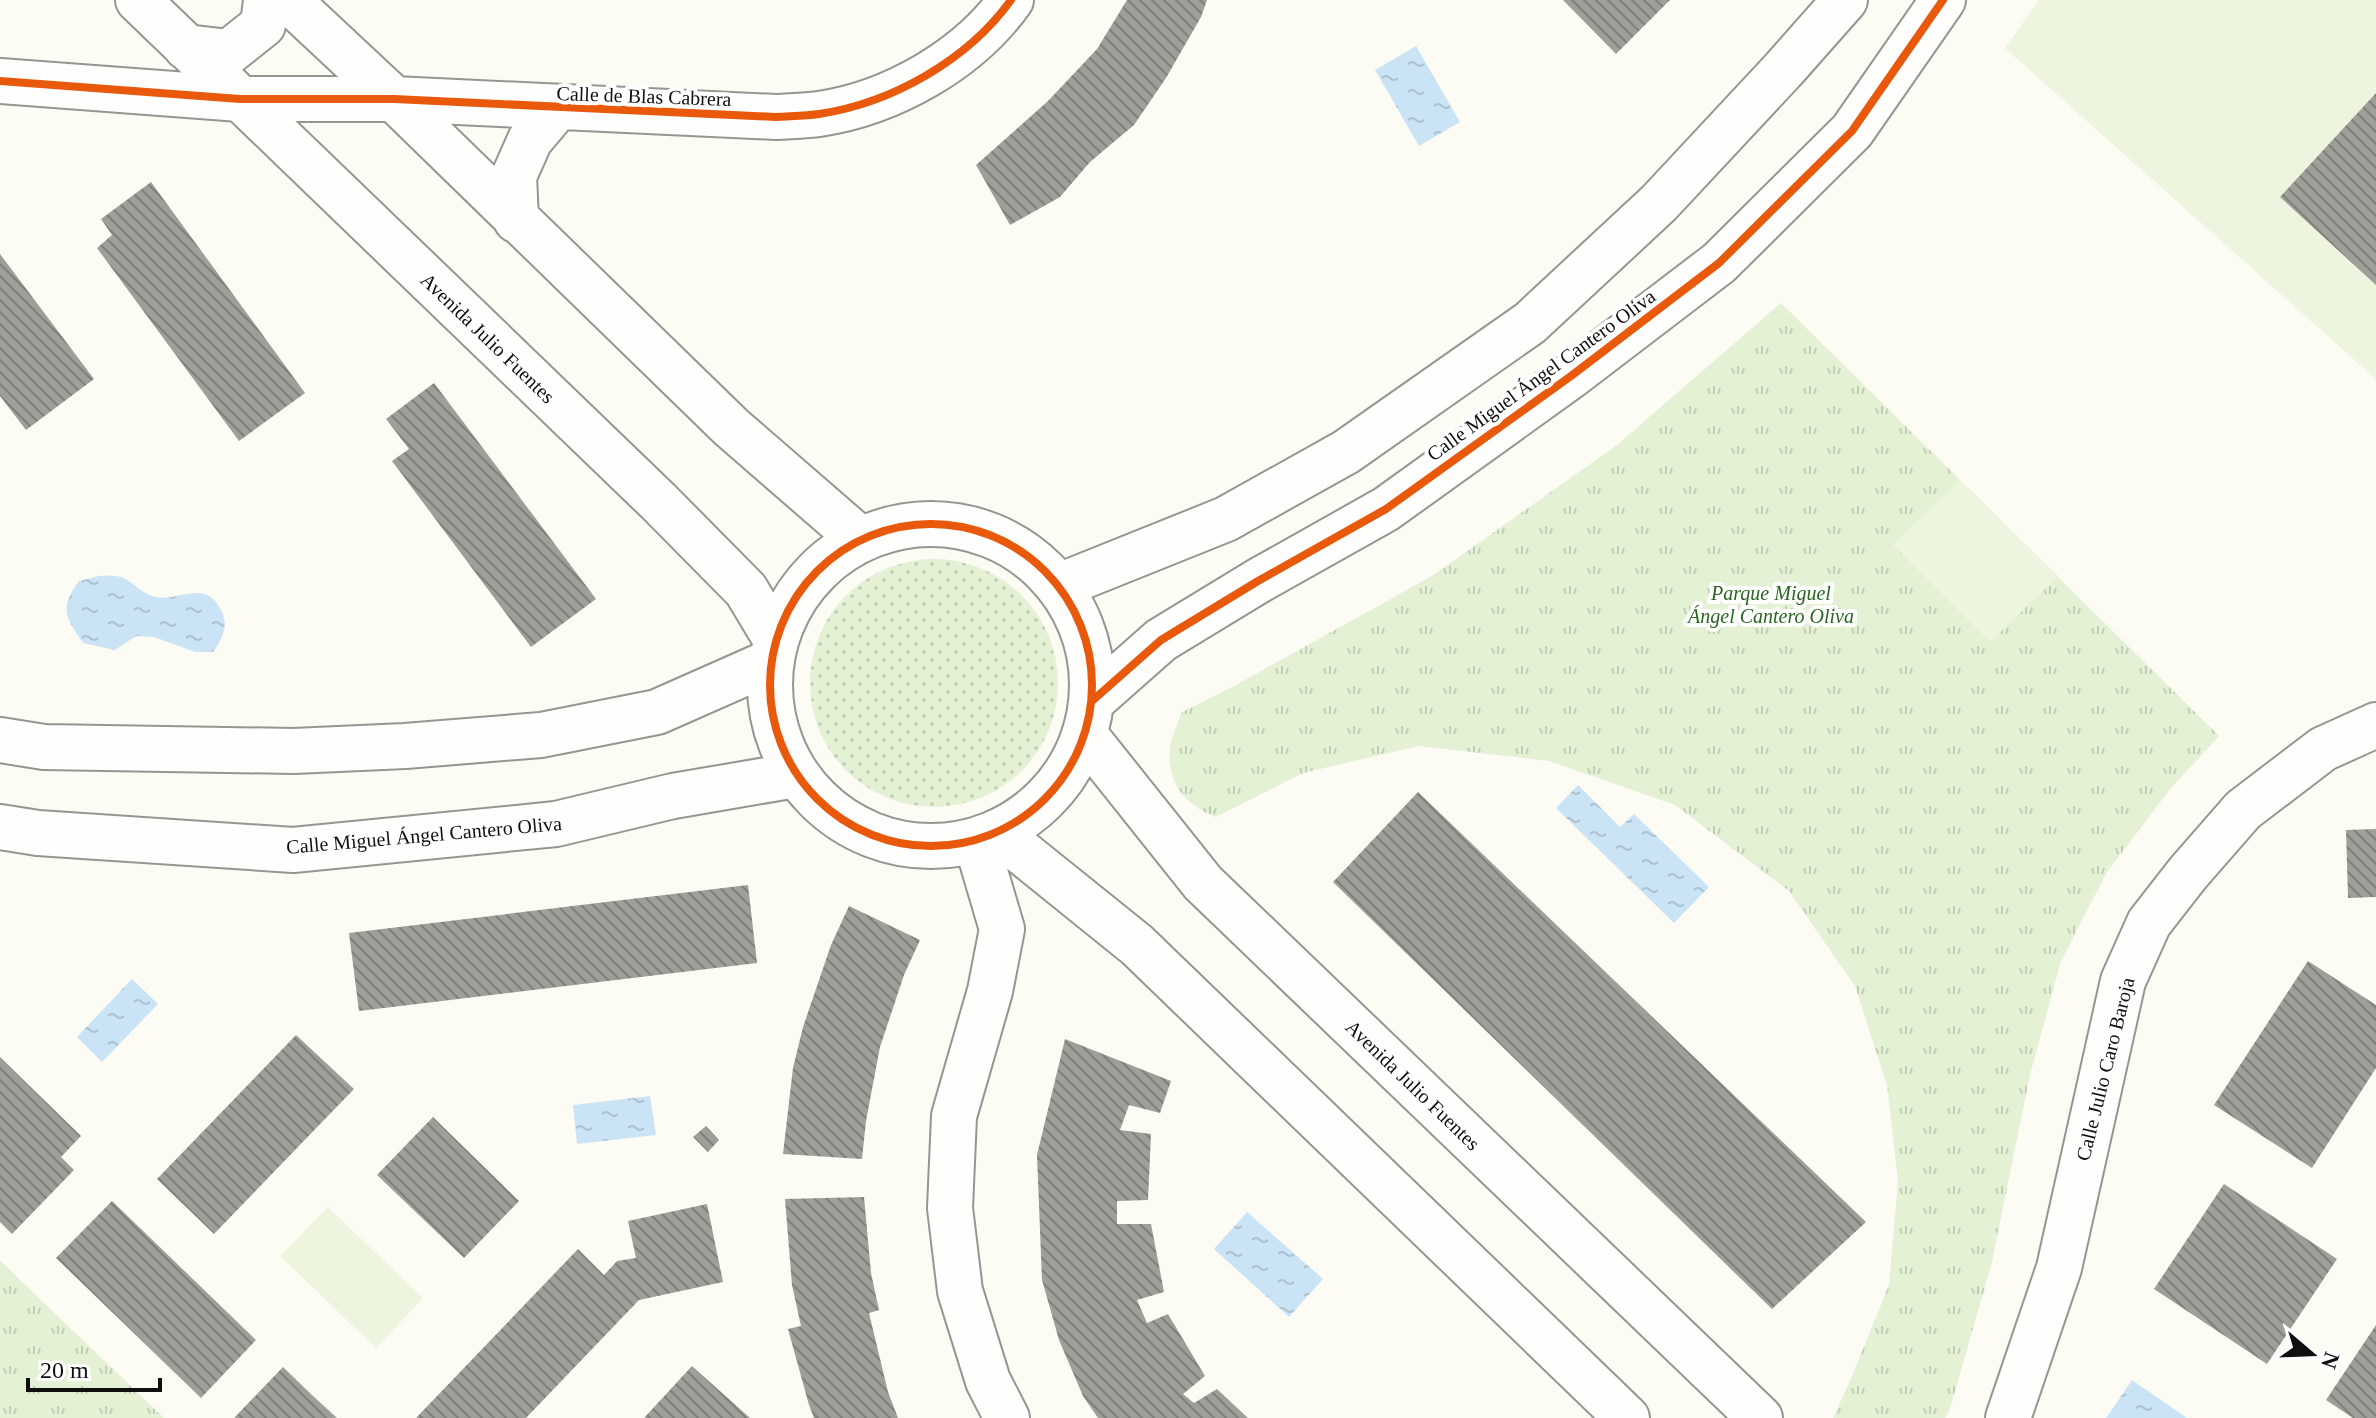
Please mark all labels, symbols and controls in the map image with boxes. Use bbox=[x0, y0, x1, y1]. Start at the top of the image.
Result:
street label: Calle de Blas Cabrera bbox=[556, 82, 732, 110]
street label: Avenida Julio Fuentes bbox=[417, 268, 560, 408]
street label: Calle Miguel Ángel Cantero Oliva bbox=[1423, 285, 1660, 466]
park label: Parque Miguel Ángel Cantero Oliva bbox=[1686, 582, 1854, 628]
street label: Calle Miguel Ángel Cantero Oliva bbox=[285, 812, 563, 859]
street label: Calle Julio Caro Baroja bbox=[2072, 975, 2139, 1163]
street label: Avenida Julio Fuentes bbox=[1342, 1015, 1485, 1155]
north arrow bbox=[2272, 1314, 2352, 1394]
scale bar bbox=[28, 1342, 160, 1392]
text: N bbox=[2316, 1349, 2345, 1372]
text: 20 m bbox=[40, 1357, 89, 1383]

